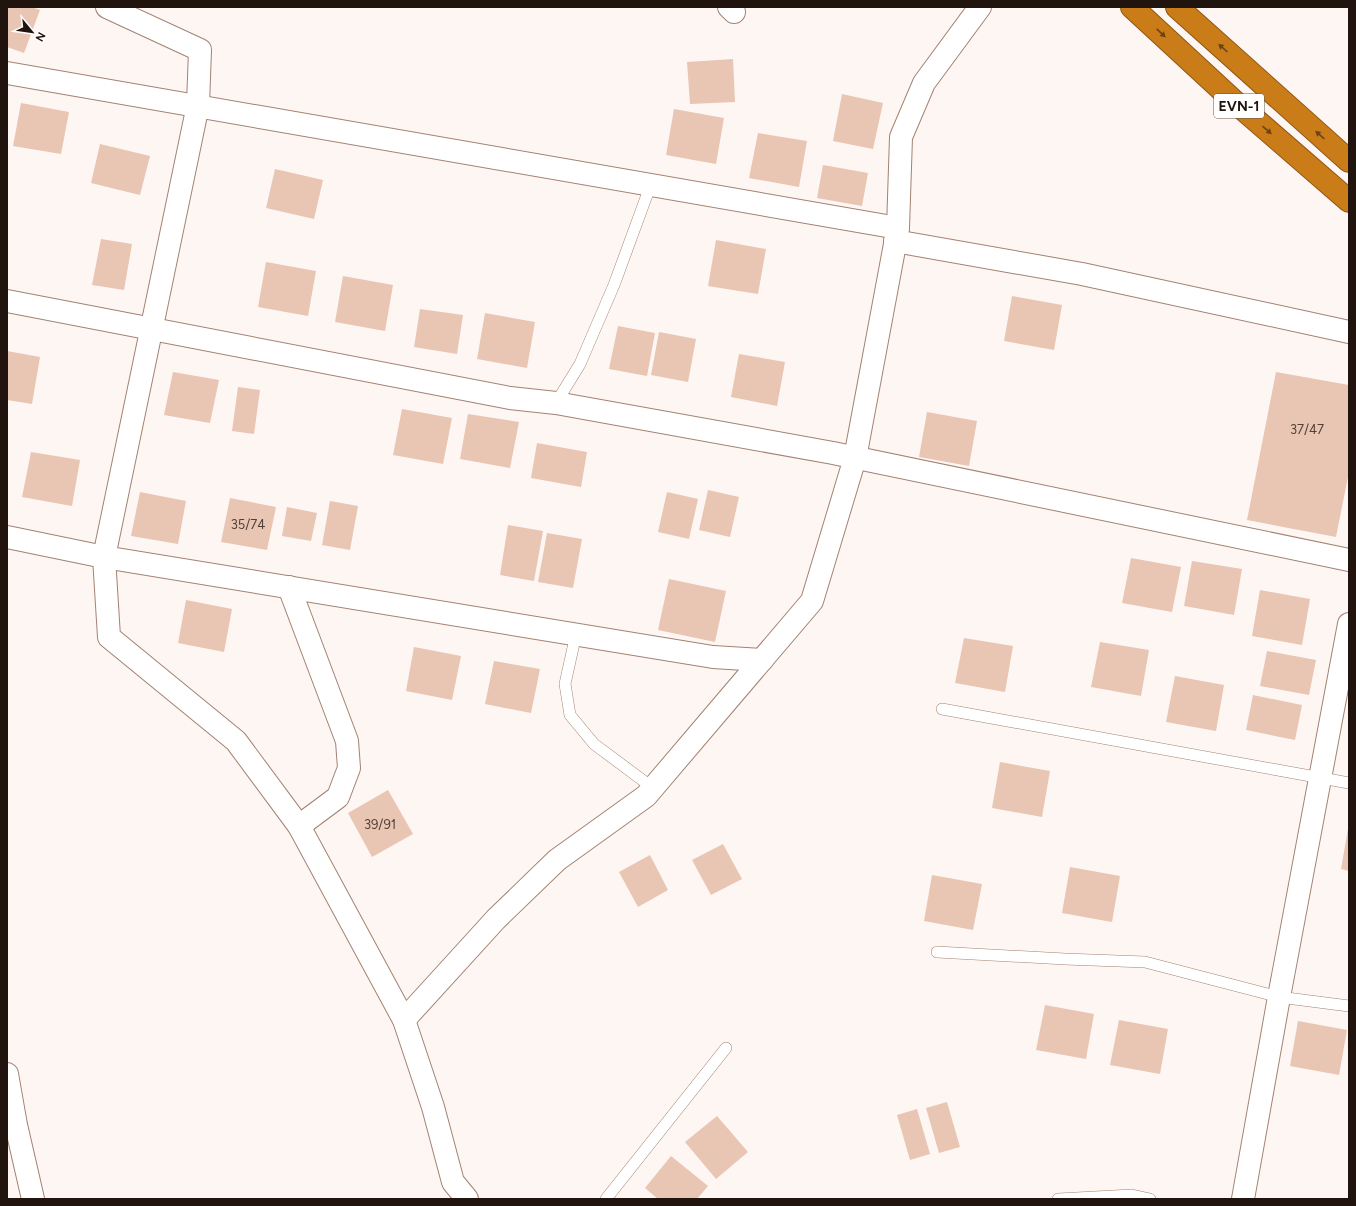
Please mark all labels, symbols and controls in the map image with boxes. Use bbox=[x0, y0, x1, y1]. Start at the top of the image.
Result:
north arrow bbox=[12, 12, 52, 52]
one-way arrow bbox=[1156, 29, 1166, 38]
text: N bbox=[33, 30, 48, 43]
one-way arrow bbox=[1218, 44, 1228, 53]
road number: EVN-1 bbox=[1214, 94, 1264, 118]
one-way arrow bbox=[1263, 125, 1272, 134]
one-way arrow bbox=[1315, 130, 1325, 140]
house number: 37/47 bbox=[1290, 422, 1324, 437]
house number: 35/74 bbox=[231, 517, 265, 532]
house number: 39/91 bbox=[364, 817, 396, 832]

